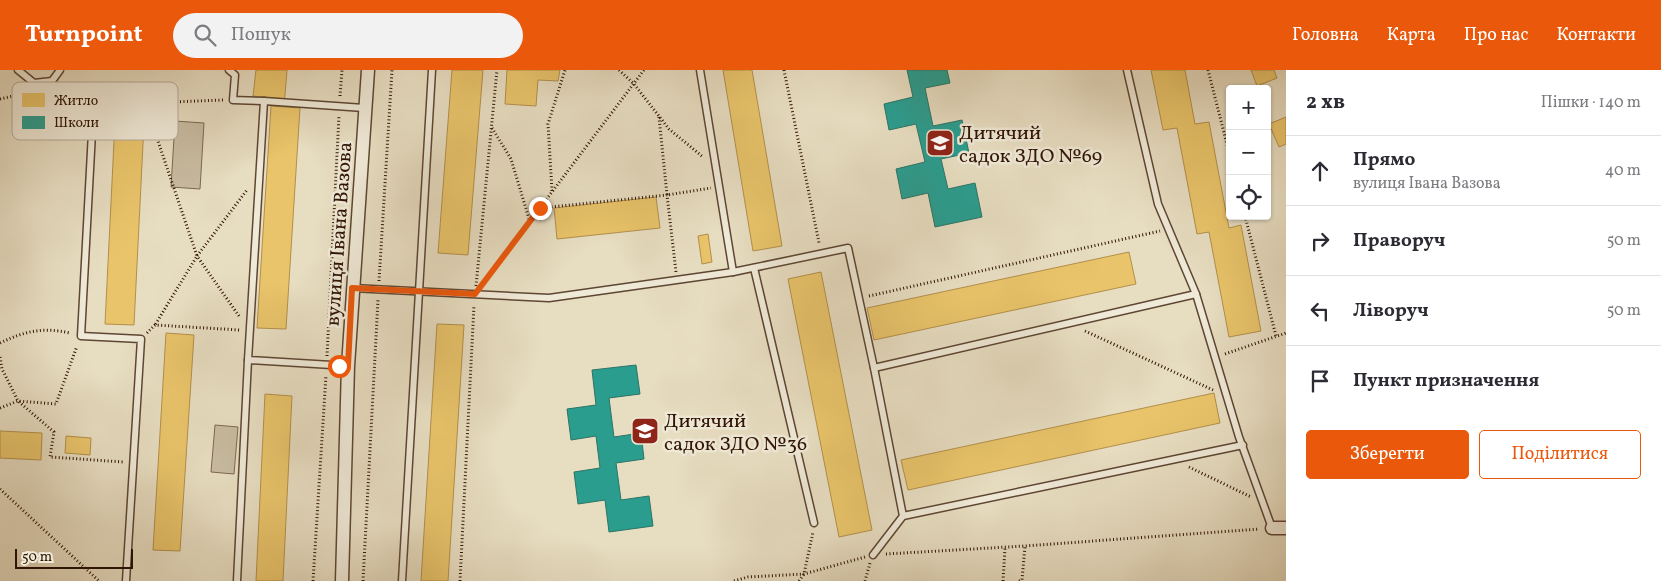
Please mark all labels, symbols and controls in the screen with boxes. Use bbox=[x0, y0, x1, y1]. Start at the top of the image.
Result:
search box bbox=[173, 13, 523, 58]
text: Turnpoint bbox=[25, 18, 143, 52]
icon: search bbox=[191, 21, 219, 49]
text: Пошук bbox=[231, 22, 291, 48]
text: Головна bbox=[1292, 23, 1359, 48]
text: Карта bbox=[1387, 23, 1436, 48]
text: Про нас bbox=[1464, 23, 1529, 48]
text: Контакти bbox=[1557, 23, 1636, 48]
legend bbox=[12, 82, 178, 140]
map controls bbox=[1226, 85, 1271, 220]
button: + bbox=[1226, 85, 1271, 130]
text: 2 хв bbox=[1306, 88, 1345, 117]
text: Житло bbox=[54, 92, 98, 111]
text: Пішки · 140 m bbox=[1541, 92, 1641, 114]
text: Школи bbox=[54, 114, 99, 133]
place label: Дитячий садок ЗДО №69 bbox=[959, 120, 1102, 171]
school or university icon: Дитячий садок ЗДО №69 bbox=[925, 128, 955, 158]
button: − bbox=[1226, 130, 1271, 175]
street label: вулиця Івана Вазова bbox=[320, 141, 360, 327]
text: Прямо bbox=[1353, 147, 1415, 173]
icon: ahead bbox=[1306, 157, 1334, 185]
text: 40 m bbox=[1605, 160, 1641, 182]
text: вулиця Івана Вазова bbox=[1353, 173, 1501, 195]
button: locate bbox=[1226, 175, 1271, 220]
route end bbox=[529, 197, 552, 220]
icon: right bbox=[1306, 227, 1334, 255]
text: Праворуч bbox=[1353, 228, 1445, 254]
text: 50 m bbox=[1607, 230, 1641, 252]
icon: left bbox=[1306, 297, 1334, 325]
text: Ліворуч bbox=[1353, 298, 1428, 324]
text: 50 m bbox=[1607, 300, 1641, 322]
route start bbox=[328, 355, 351, 378]
icon: arrive bbox=[1306, 367, 1334, 395]
text: Пункт призначення bbox=[1353, 368, 1539, 394]
place label: Дитячий садок ЗДО №36 bbox=[664, 408, 807, 459]
school or university icon: Дитячий садок ЗДО №36 bbox=[630, 416, 660, 446]
button: Зберегти bbox=[1306, 430, 1469, 479]
button: Поділитися bbox=[1479, 430, 1641, 479]
scale bar bbox=[15, 546, 132, 569]
text: 50 m bbox=[22, 548, 52, 567]

